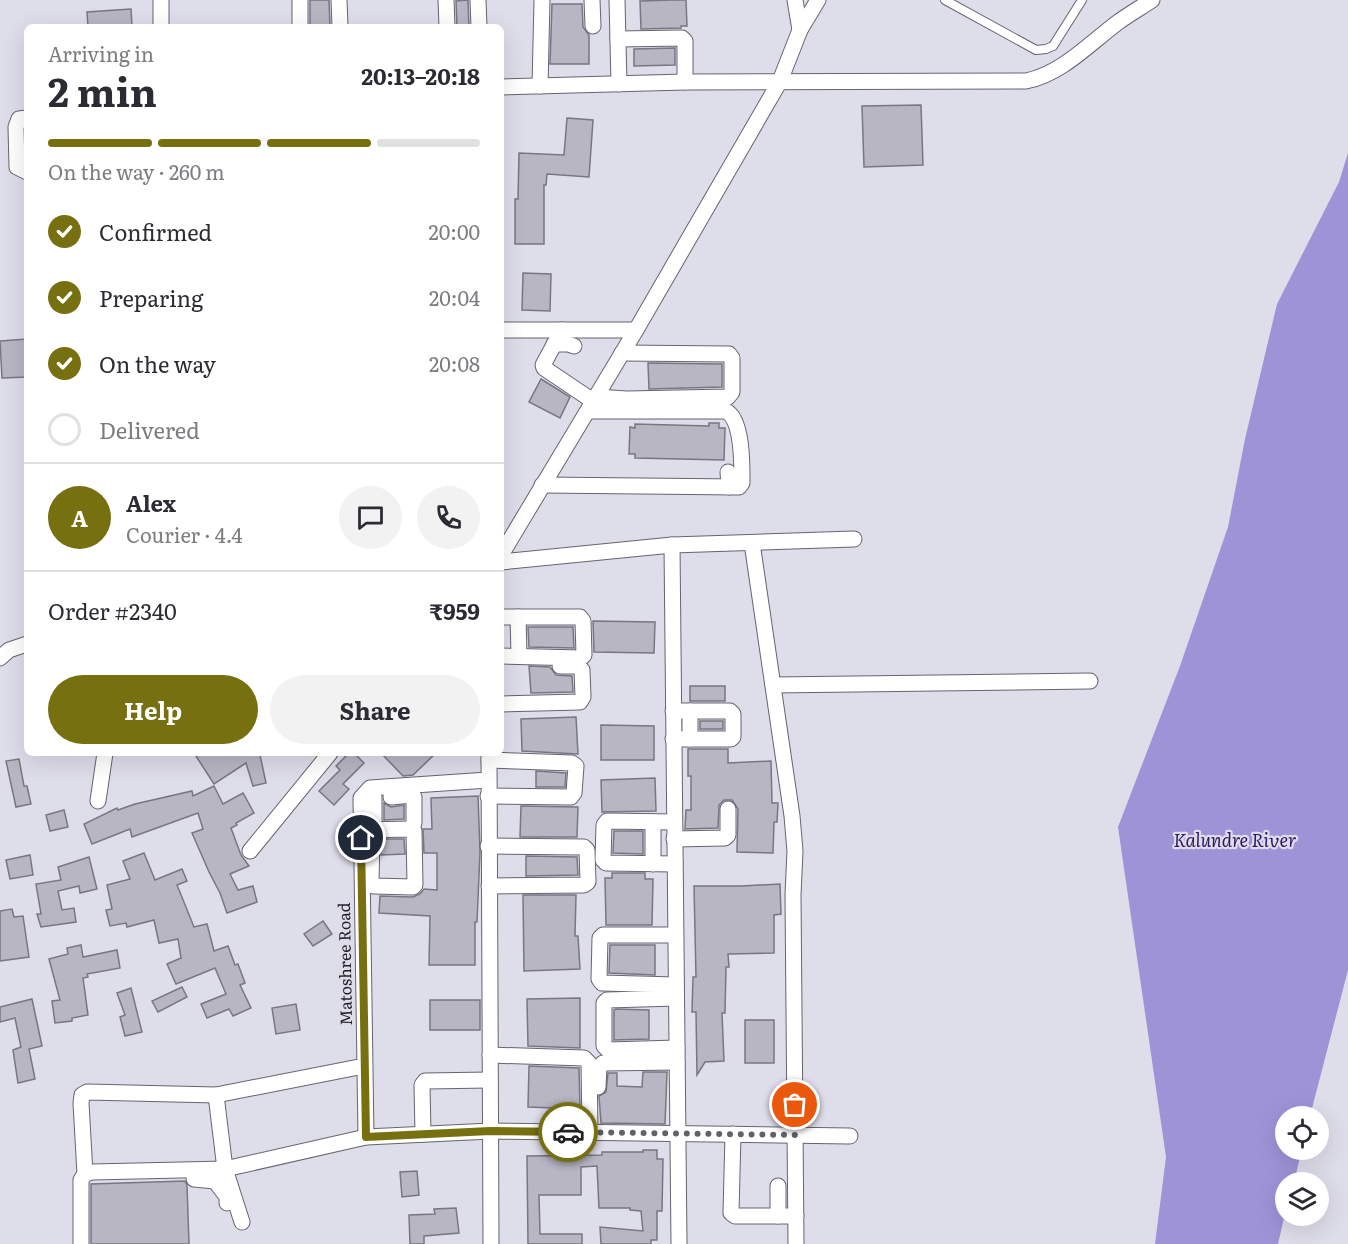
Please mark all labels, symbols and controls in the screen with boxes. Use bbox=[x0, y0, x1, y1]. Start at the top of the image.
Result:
text: Arriving in bbox=[48, 38, 154, 68]
text: 20:13–20:18 bbox=[361, 59, 480, 92]
text: 2 min bbox=[48, 61, 157, 119]
text: On the way · 260 m bbox=[48, 156, 225, 186]
icon: check bbox=[48, 215, 81, 248]
text: Confirmed bbox=[99, 215, 212, 248]
text: 20:00 bbox=[429, 216, 480, 246]
icon: check bbox=[48, 281, 81, 314]
text: Preparing bbox=[99, 281, 203, 314]
text: 20:04 bbox=[429, 282, 480, 312]
icon: check bbox=[48, 347, 81, 380]
text: On the way bbox=[99, 347, 216, 380]
text: 20:08 bbox=[429, 348, 480, 378]
text: Delivered bbox=[99, 413, 200, 446]
text: Alex bbox=[126, 486, 176, 519]
button: chat bbox=[339, 486, 402, 549]
button: phone bbox=[417, 486, 480, 549]
text: A bbox=[71, 501, 88, 534]
text: Courier · 4.4 bbox=[126, 519, 243, 549]
text: Order #2340 bbox=[48, 594, 177, 627]
text: ₹959 bbox=[430, 594, 480, 627]
button: Help bbox=[48, 675, 258, 744]
button: Share bbox=[270, 675, 480, 744]
pin bbox=[335, 812, 386, 863]
icon: home bbox=[344, 821, 377, 854]
water label: Kalundre River bbox=[1173, 826, 1297, 853]
street label: Matoshree Road bbox=[331, 902, 357, 1026]
pin bbox=[769, 1079, 820, 1130]
icon: bag bbox=[778, 1088, 811, 1121]
courier bbox=[538, 1102, 598, 1162]
map controls bbox=[1275, 1106, 1329, 1226]
button: locate bbox=[1275, 1106, 1329, 1160]
icon: car bbox=[552, 1116, 585, 1149]
button: layers bbox=[1275, 1172, 1329, 1226]

